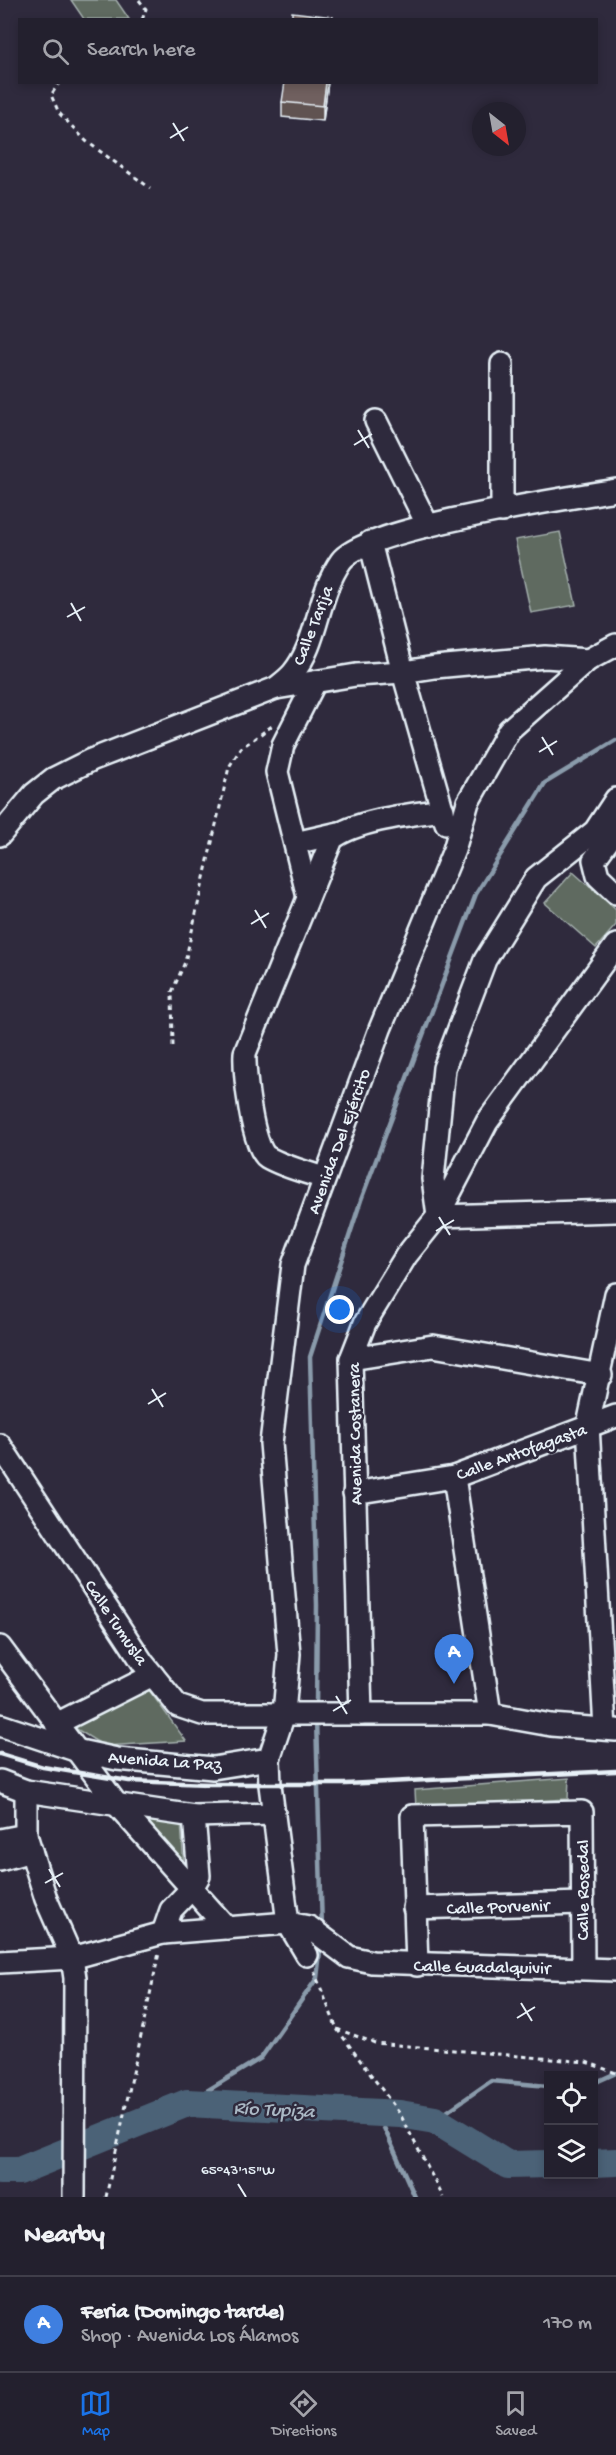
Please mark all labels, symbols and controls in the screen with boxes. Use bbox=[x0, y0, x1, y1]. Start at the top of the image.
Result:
search box bbox=[18, 18, 598, 84]
icon: search bbox=[39, 35, 72, 68]
text: Search here bbox=[87, 38, 195, 64]
north arrow bbox=[472, 102, 526, 156]
street label: Calle Tarija bbox=[290, 582, 339, 669]
street label: Avenida Del Ejército bbox=[304, 1066, 376, 1217]
your location bbox=[325, 1295, 354, 1324]
street label: Avenida Costanera bbox=[345, 1362, 368, 1505]
street label: Calle Antofagasta bbox=[454, 1420, 591, 1487]
street label: Calle Tumusla bbox=[79, 1577, 152, 1671]
pin: A bbox=[434, 1634, 474, 1684]
street label: Avenida La Paz bbox=[107, 1748, 223, 1777]
street label: Calle Rosedal bbox=[574, 1840, 595, 1940]
street label: Calle Porvenir bbox=[446, 1896, 552, 1921]
street label: Calle Guadalquivir bbox=[413, 1957, 552, 1980]
map controls bbox=[544, 2071, 598, 2179]
button: locate bbox=[544, 2071, 598, 2125]
water label: Río Tupiza bbox=[233, 2098, 317, 2125]
button: layers bbox=[544, 2125, 598, 2179]
text: 65°43'15"W bbox=[201, 2162, 275, 2180]
text: Nearby bbox=[24, 2221, 105, 2252]
text: Feria (Domingo tarde) bbox=[81, 2300, 285, 2326]
text: A bbox=[38, 2313, 49, 2336]
text: 170 m bbox=[543, 2313, 592, 2336]
text: Shop · Avenida Los Álamos bbox=[81, 2326, 298, 2349]
tab: Map bbox=[79, 2387, 112, 2442]
tab: Directions bbox=[271, 2387, 337, 2442]
tab: Saved bbox=[495, 2387, 536, 2442]

